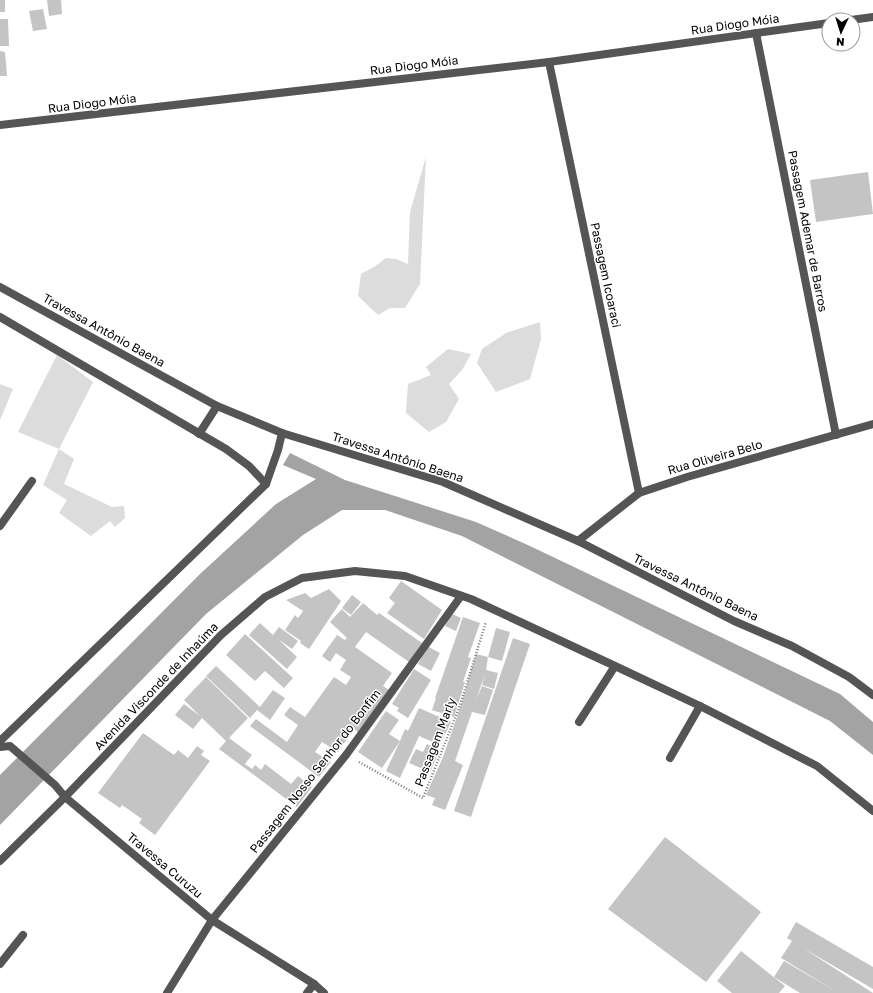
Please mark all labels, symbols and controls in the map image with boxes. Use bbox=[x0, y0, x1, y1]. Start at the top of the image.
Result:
street label: Rua Diogo Móia bbox=[690, 10, 780, 38]
north arrow bbox=[821, 12, 861, 52]
text: N bbox=[836, 36, 845, 49]
street label: Rua Diogo Móia bbox=[369, 52, 459, 78]
street label: Rua Diogo Móia bbox=[47, 90, 137, 116]
street label: Passagem Ademar de Barros bbox=[785, 149, 831, 313]
street label: Passagem Icoaraci bbox=[588, 221, 624, 329]
street label: Travessa Antônio Baena bbox=[40, 290, 168, 370]
street label: Travessa Antônio Baena bbox=[330, 429, 466, 485]
street label: Rua Oliveira Belo bbox=[666, 436, 764, 478]
street label: Travessa Antônio Baena bbox=[631, 550, 761, 624]
street label: Avenida Visconde de Inhaúma bbox=[91, 619, 221, 753]
street label: Passagem Nosso Senhor do Bonfim bbox=[246, 686, 384, 856]
street label: Passagem Marly bbox=[411, 695, 459, 789]
street label: Travessa Curuzu bbox=[124, 829, 206, 901]

